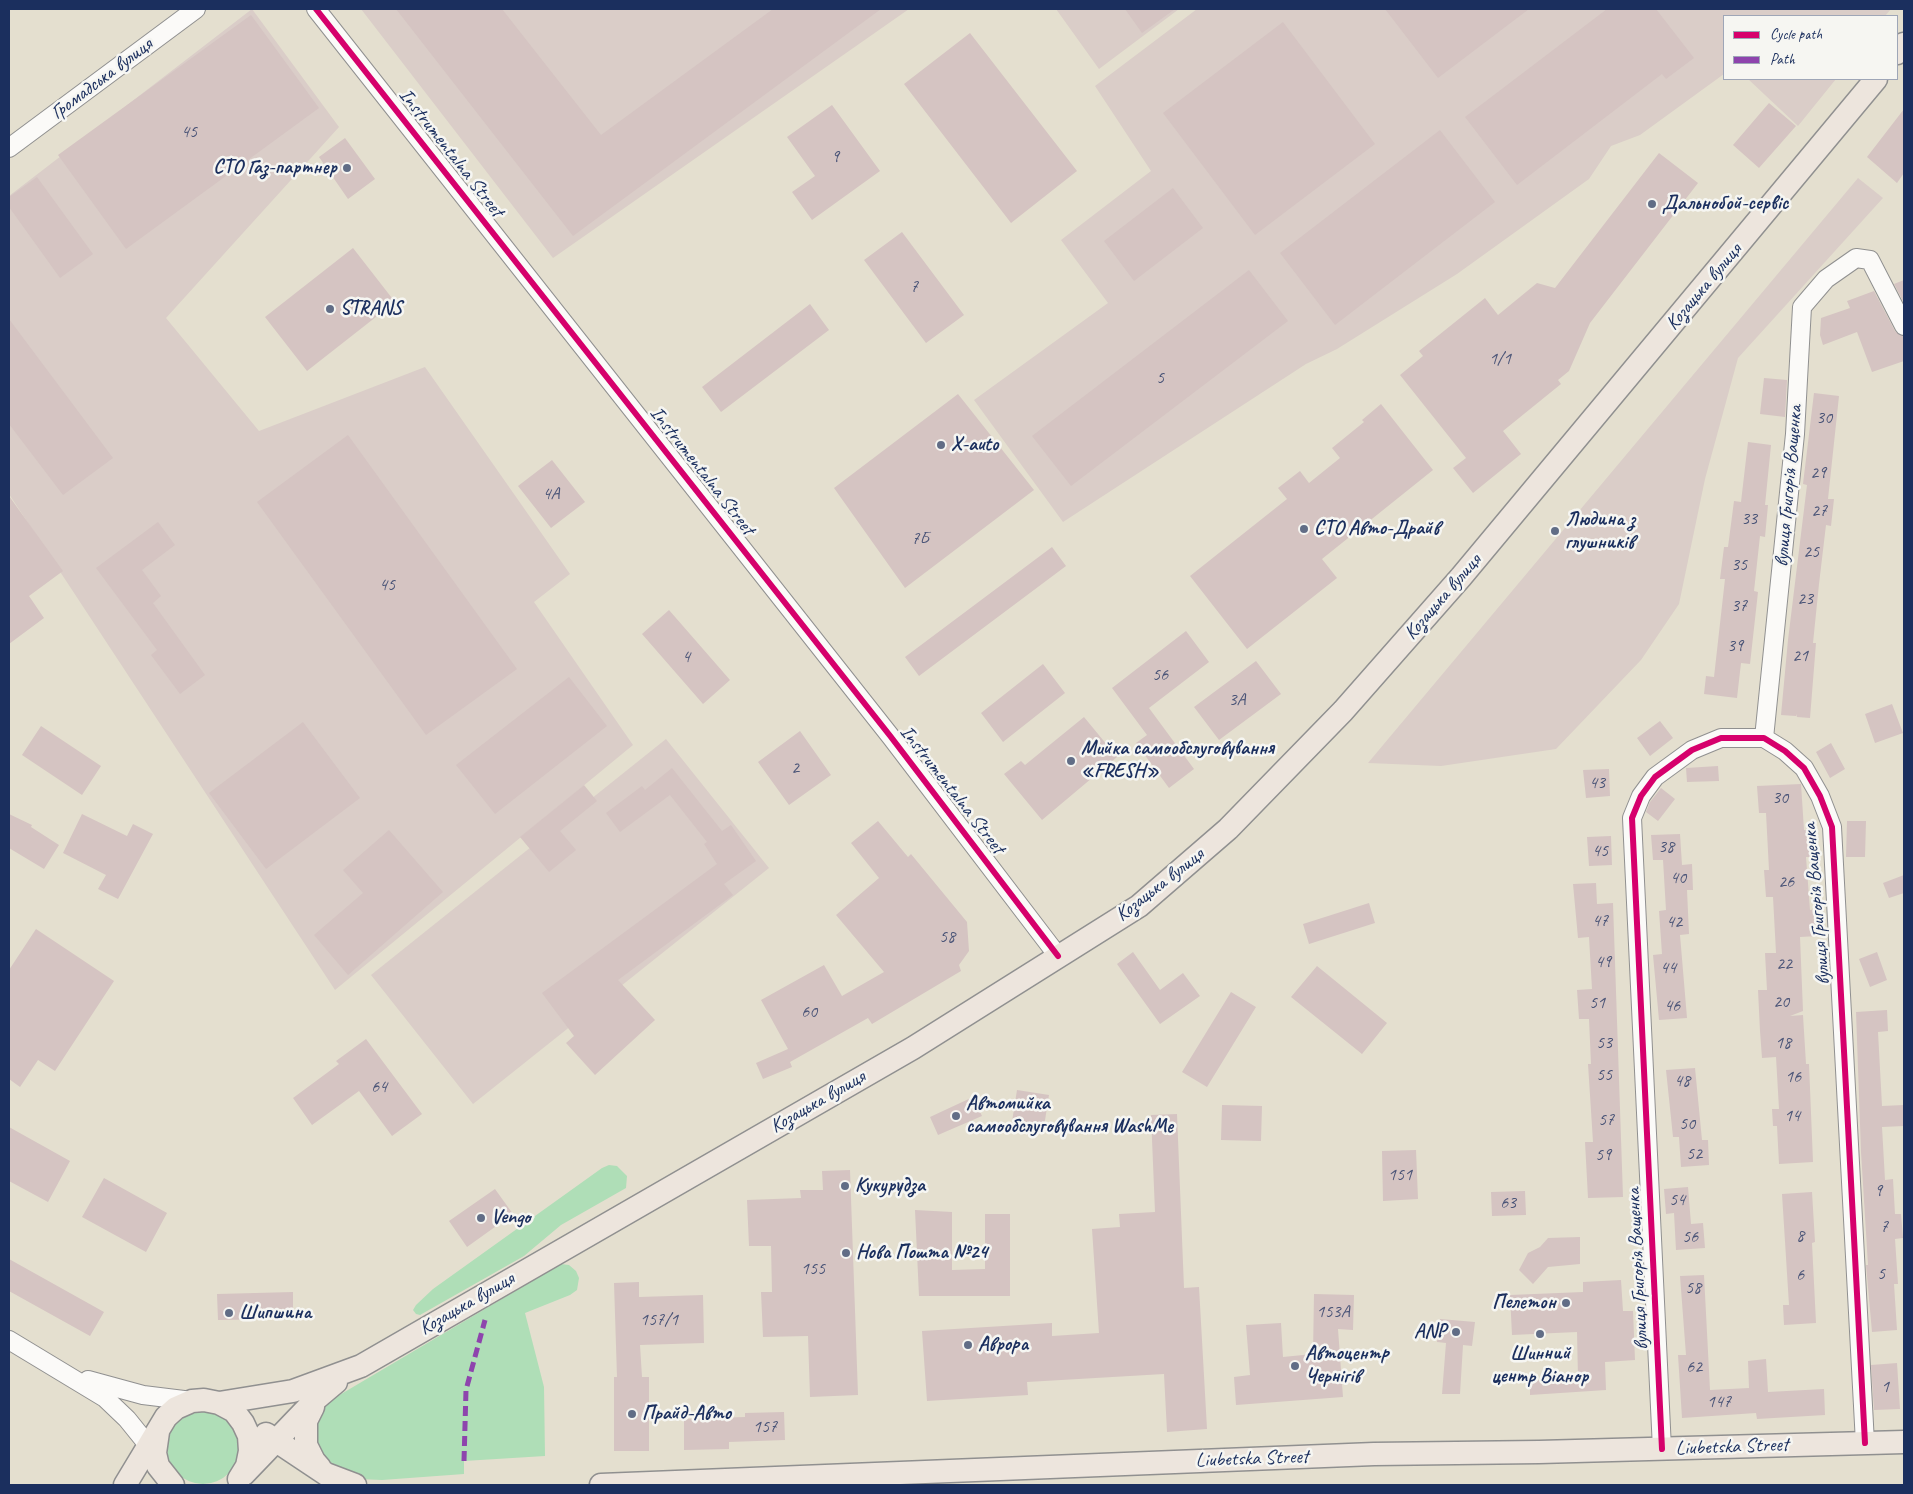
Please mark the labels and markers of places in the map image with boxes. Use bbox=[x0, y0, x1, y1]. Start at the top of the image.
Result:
place label: СТО Газ-партнер bbox=[213, 156, 337, 180]
marker: СТО Газ-партнер bbox=[341, 162, 353, 174]
place label: Дальнобой-сервіс bbox=[1662, 192, 1788, 216]
marker: Дальнобой-сервіс bbox=[1646, 198, 1658, 210]
place label: STRANS bbox=[340, 297, 402, 321]
marker: STRANS bbox=[324, 303, 336, 315]
place label: X-auto bbox=[951, 433, 998, 457]
marker: X-auto bbox=[935, 439, 947, 451]
place label: Людина з глушників bbox=[1565, 508, 1635, 555]
place label: СТО Авто-Драйв bbox=[1314, 517, 1439, 541]
marker: СТО Авто-Драйв bbox=[1298, 523, 1310, 535]
marker: Людина з глушників bbox=[1549, 525, 1561, 537]
place label: Мийка самообслуговування «FRESH» bbox=[1081, 737, 1274, 784]
marker: Мийка самообслуговування «FRESH» bbox=[1065, 755, 1077, 767]
place label: Автомийка самообслуговування WashMe bbox=[966, 1092, 1173, 1139]
marker: Автомийка самообслуговування WashMe bbox=[950, 1110, 962, 1122]
place label: Кукурудза bbox=[855, 1174, 925, 1198]
marker: Кукурудза bbox=[839, 1180, 851, 1192]
place label: Vengo bbox=[491, 1206, 531, 1230]
marker: Vengo bbox=[475, 1212, 487, 1224]
place label: Нова Пошта №24 bbox=[856, 1241, 987, 1265]
marker: Нова Пошта №24 bbox=[840, 1247, 852, 1259]
place label: Пелетон bbox=[1492, 1291, 1556, 1315]
marker: Пелетон bbox=[1560, 1297, 1572, 1309]
place label: Шипшина bbox=[239, 1301, 311, 1325]
marker: Шипшина bbox=[223, 1307, 235, 1319]
place label: ANP bbox=[1414, 1320, 1446, 1344]
marker: ANP bbox=[1450, 1326, 1462, 1338]
marker: Шинний центр Віанор bbox=[1534, 1328, 1546, 1340]
place label: Аврора bbox=[978, 1333, 1028, 1357]
marker: Аврора bbox=[962, 1339, 974, 1351]
place label: Автоцентр Чернігів bbox=[1305, 1342, 1389, 1389]
place label: Шинний центр Віанор bbox=[1491, 1342, 1589, 1389]
marker: Автоцентр Чернігів bbox=[1289, 1360, 1301, 1372]
place label: Прайд-Авто bbox=[642, 1402, 731, 1426]
marker: Прайд-Авто bbox=[626, 1408, 638, 1420]

